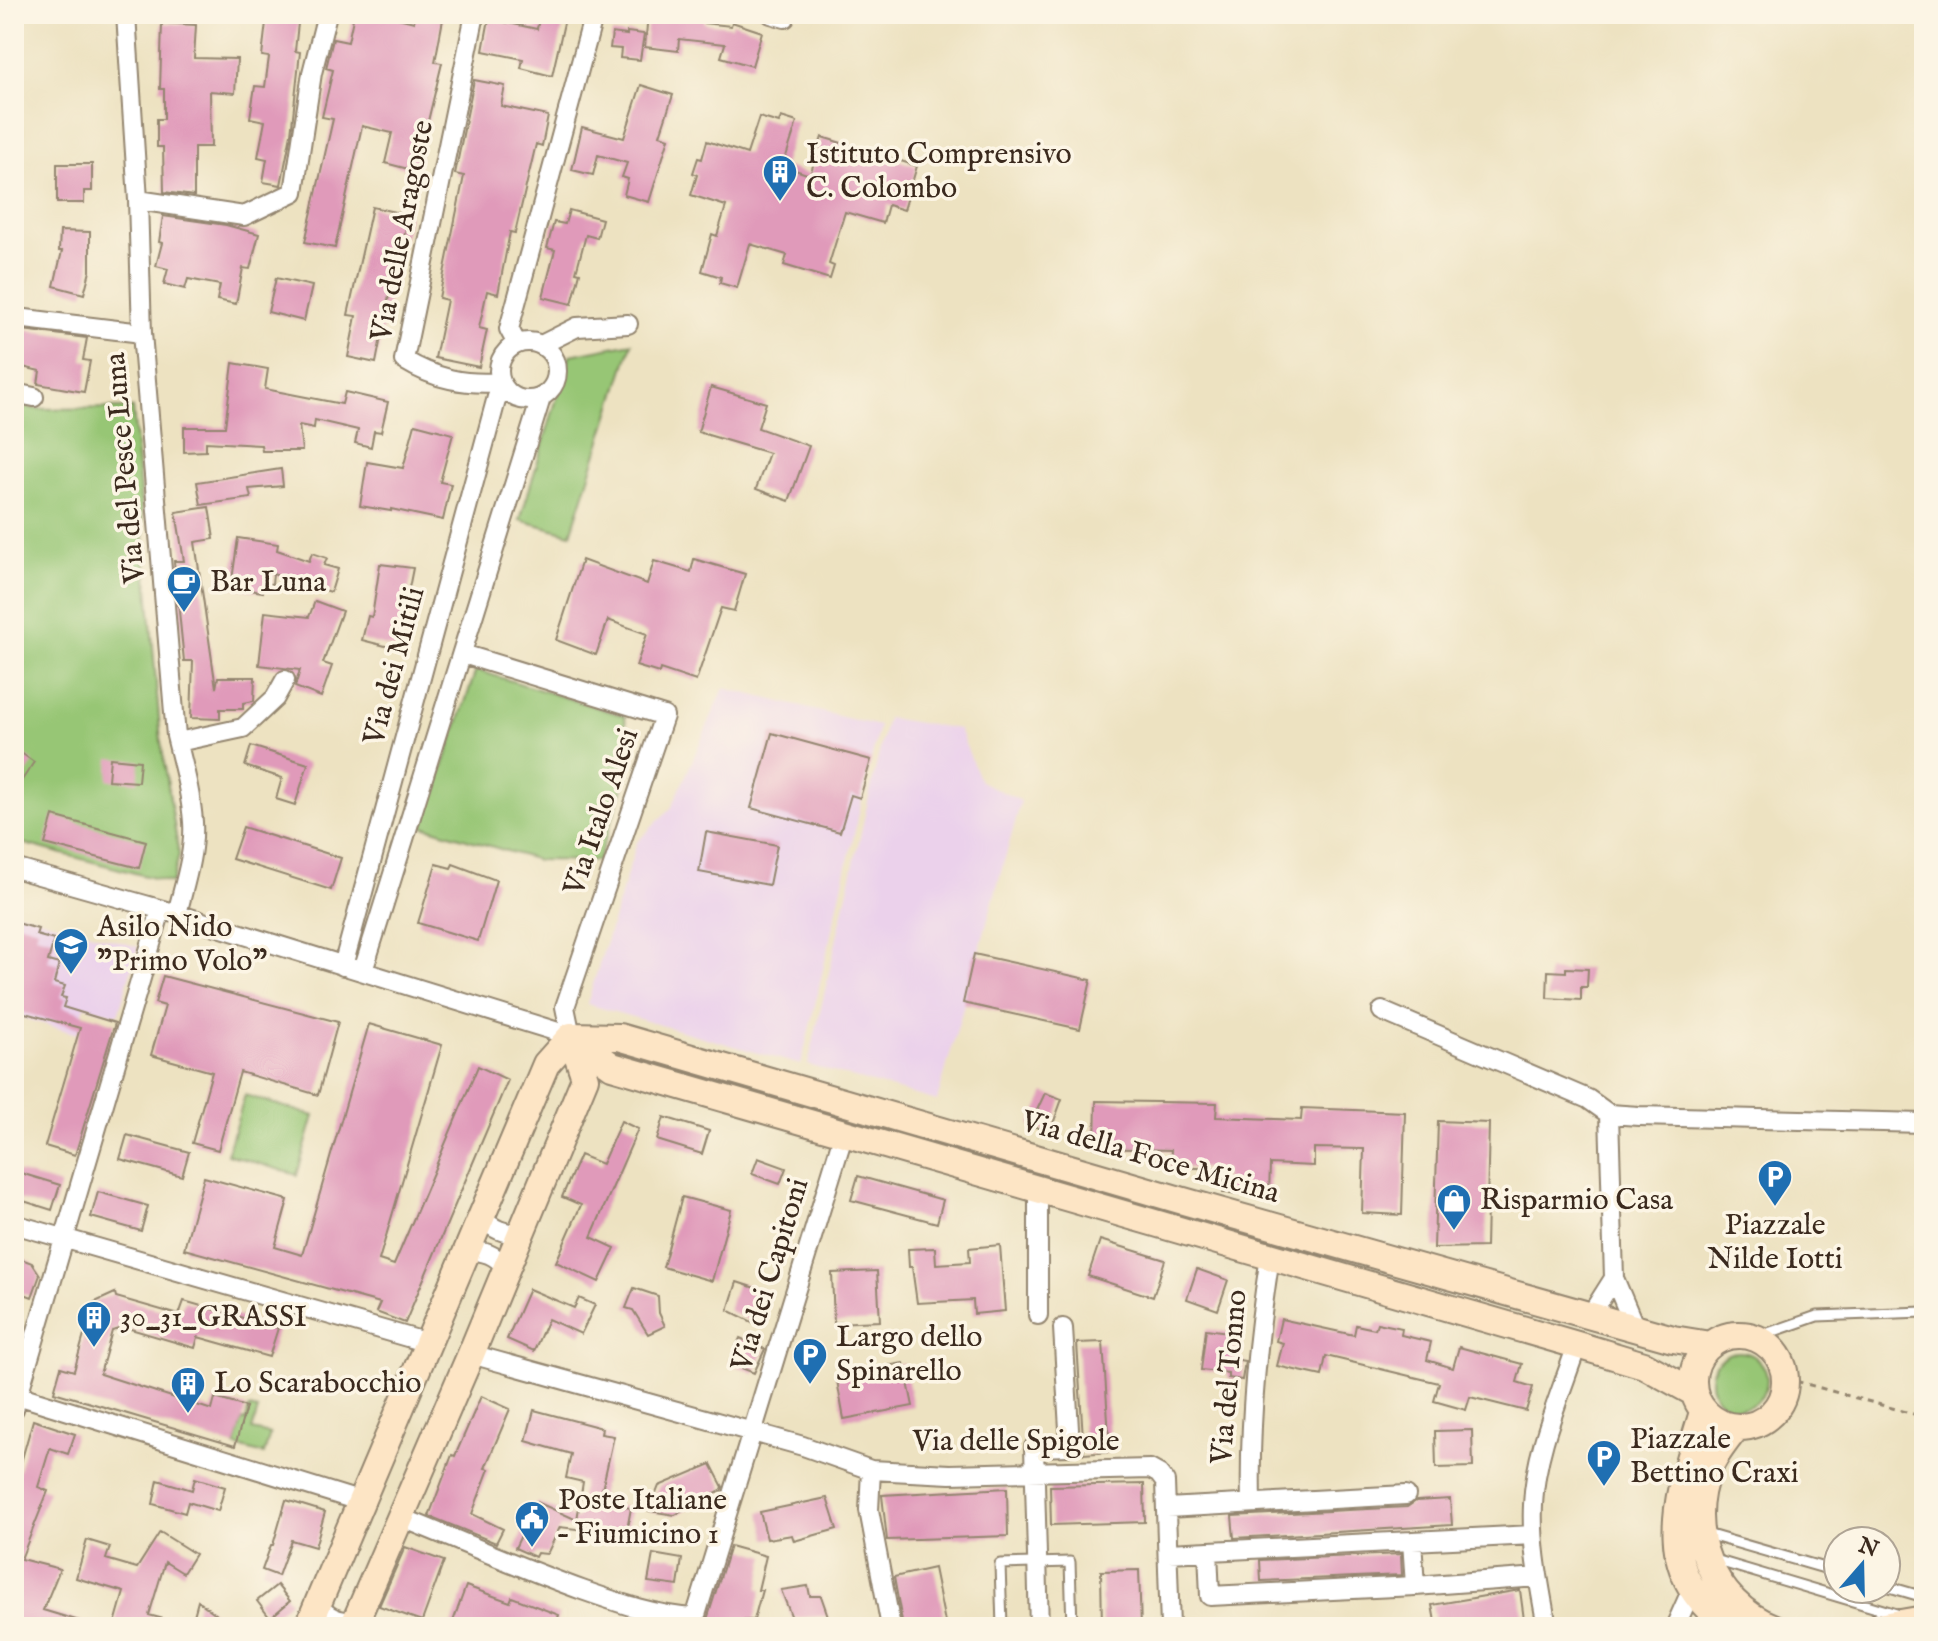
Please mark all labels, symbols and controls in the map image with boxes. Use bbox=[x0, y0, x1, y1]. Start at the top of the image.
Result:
street label: Via delle Aragoste bbox=[363, 117, 443, 346]
place label: Istituto Comprensivo C. Colombo bbox=[806, 136, 1072, 208]
building icon: Istituto Comprensivo C. Colombo bbox=[761, 153, 799, 203]
street label: Via del Pesce Luna bbox=[97, 351, 155, 586]
cafe icon: Bar Luna bbox=[165, 564, 203, 614]
place label: Bar Luna bbox=[210, 564, 326, 602]
street label: Via dei Mitili bbox=[355, 583, 434, 750]
street label: Via Italo Alesi bbox=[555, 723, 648, 902]
place label: Asilo Nido "Primo Volo" bbox=[96, 909, 267, 981]
school or university icon: Asilo Nido "Primo Volo" bbox=[52, 926, 90, 976]
street label: Via della Foce Micina bbox=[1015, 1103, 1284, 1213]
parking icon: Piazzale Nilde Iotti bbox=[1756, 1158, 1794, 1208]
street label: Via dei Capitoni bbox=[723, 1174, 818, 1377]
shop icon: Risparmio Casa bbox=[1435, 1182, 1473, 1232]
place label: Risparmio Casa bbox=[1480, 1182, 1673, 1220]
place label: Piazzale Nilde Iotti bbox=[1707, 1207, 1843, 1279]
street label: Via del Tonno bbox=[1203, 1288, 1257, 1467]
building icon: 30_31_GRASSI bbox=[75, 1299, 113, 1349]
place label: 30_31_GRASSI bbox=[120, 1299, 307, 1337]
place label: Largo dello Spinarello bbox=[836, 1319, 982, 1391]
parking icon: Largo dello Spinarello bbox=[791, 1336, 829, 1386]
building icon: Lo Scarabocchio bbox=[169, 1365, 207, 1415]
place label: Lo Scarabocchio bbox=[214, 1365, 422, 1403]
place label: Piazzale Bettino Craxi bbox=[1630, 1421, 1799, 1493]
street label: Via delle Spigole bbox=[911, 1423, 1120, 1461]
parking icon: Piazzale Bettino Craxi bbox=[1585, 1438, 1623, 1488]
place label: Poste Italiane – Fiumicino 1 bbox=[558, 1482, 727, 1554]
public building icon: Poste Italiane – Fiumicino 1 bbox=[513, 1499, 551, 1549]
north arrow bbox=[1822, 1525, 1902, 1605]
text: N bbox=[1853, 1531, 1882, 1564]

